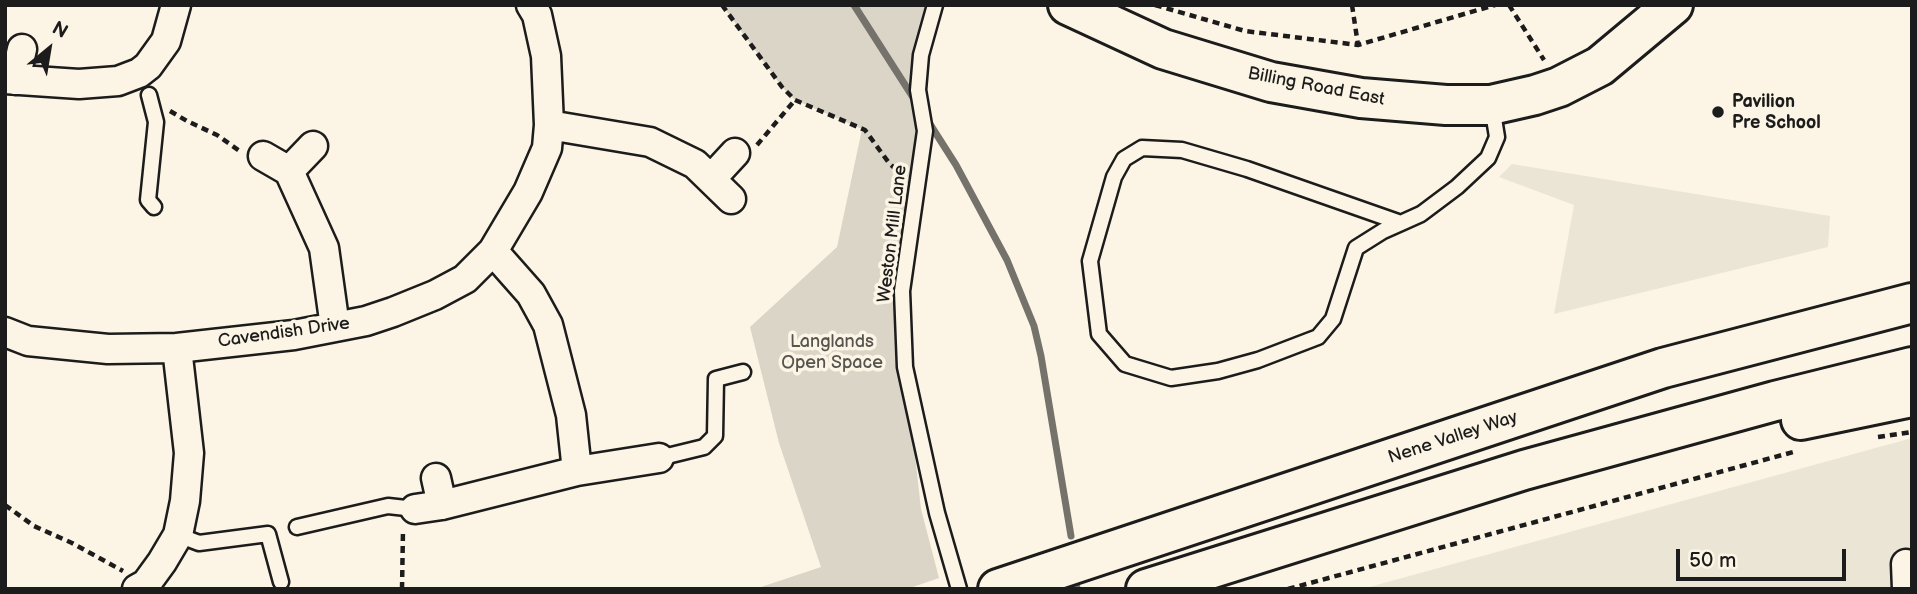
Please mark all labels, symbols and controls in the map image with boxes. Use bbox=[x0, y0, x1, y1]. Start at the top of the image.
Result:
north arrow bbox=[14, 14, 84, 84]
text: N bbox=[48, 17, 72, 44]
street label: Billing Road East bbox=[1246, 63, 1386, 111]
place label: Pavilion Pre School bbox=[1732, 91, 1821, 134]
marker: Pavilion Pre School bbox=[1710, 104, 1726, 120]
street label: Weston Mill Lane bbox=[874, 164, 912, 304]
street label: Cavendish Drive bbox=[217, 313, 351, 353]
park label: Langlands Open Space bbox=[781, 331, 883, 374]
street label: Nene Valley Way bbox=[1386, 407, 1520, 469]
scale bar bbox=[1679, 534, 1849, 578]
text: 50 m bbox=[1689, 548, 1736, 573]

